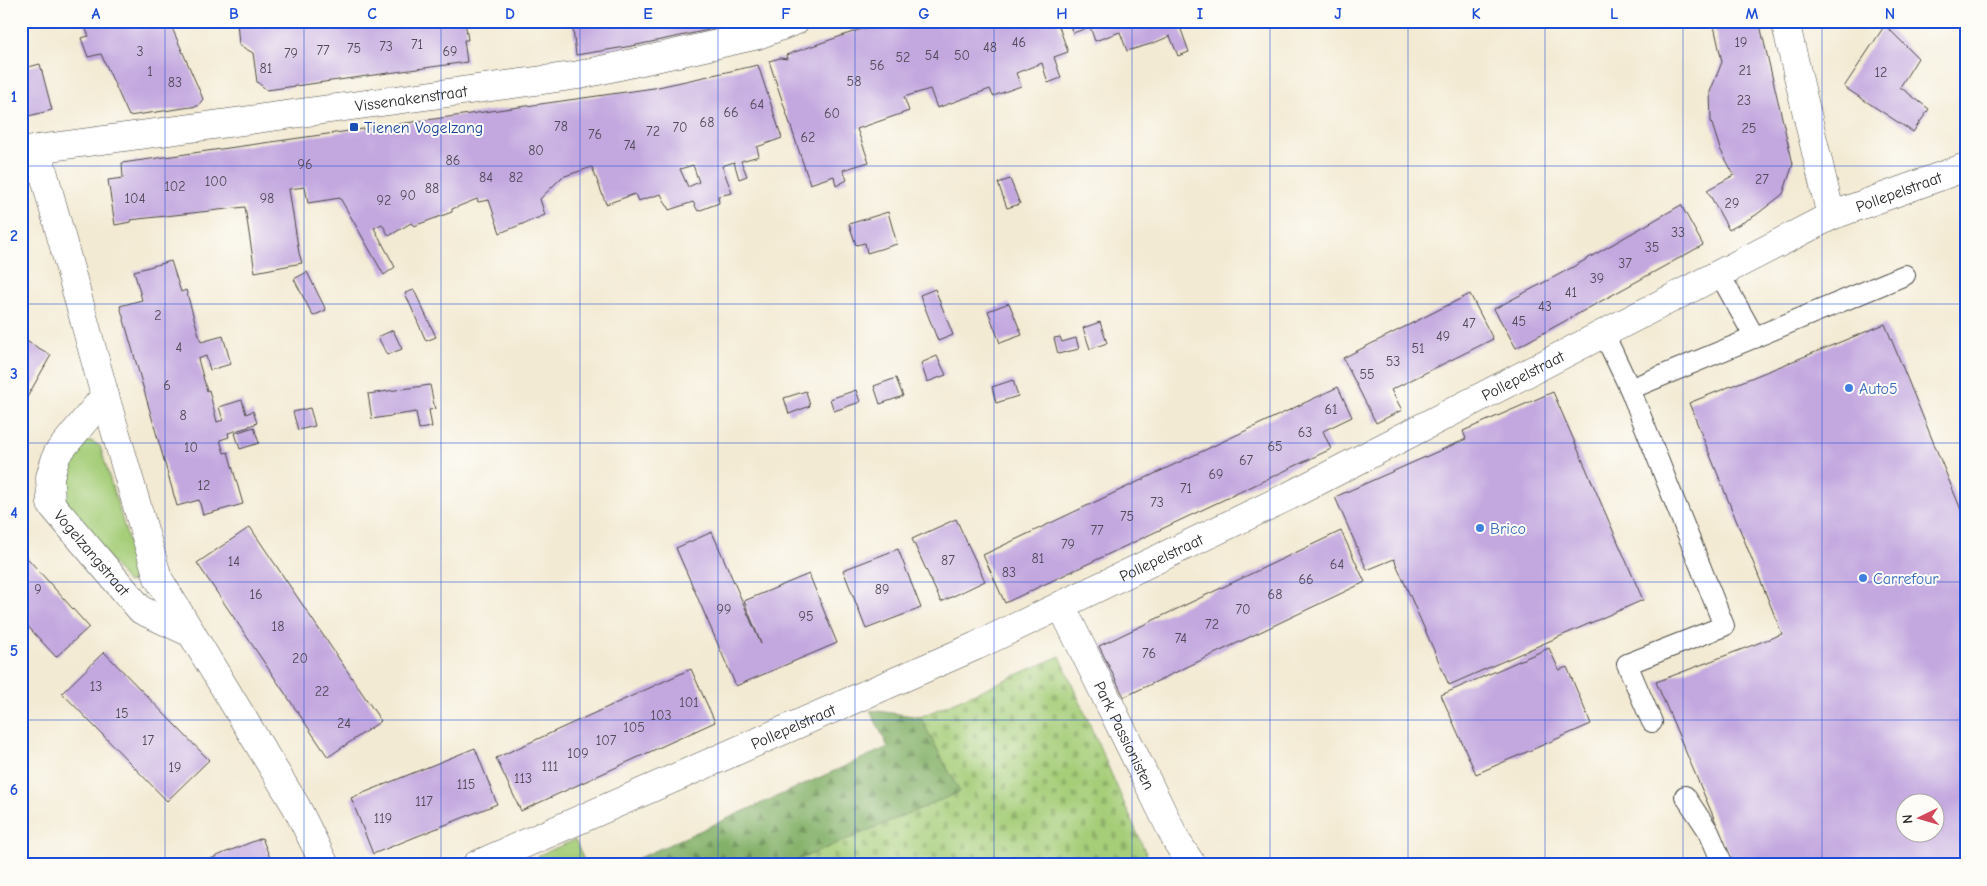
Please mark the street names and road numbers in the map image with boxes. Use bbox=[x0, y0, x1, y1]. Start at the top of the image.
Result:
street label: Vissenakenstraat bbox=[354, 82, 469, 116]
street label: Pollepelstraat bbox=[1854, 168, 1945, 216]
street label: Pollepelstraat bbox=[1479, 347, 1568, 405]
street label: Vogelzangstraat bbox=[50, 507, 133, 600]
street label: Pollepelstraat bbox=[1117, 530, 1206, 586]
street label: Park Passionisten bbox=[1090, 679, 1158, 793]
street label: Pollepelstraat bbox=[748, 701, 839, 753]

